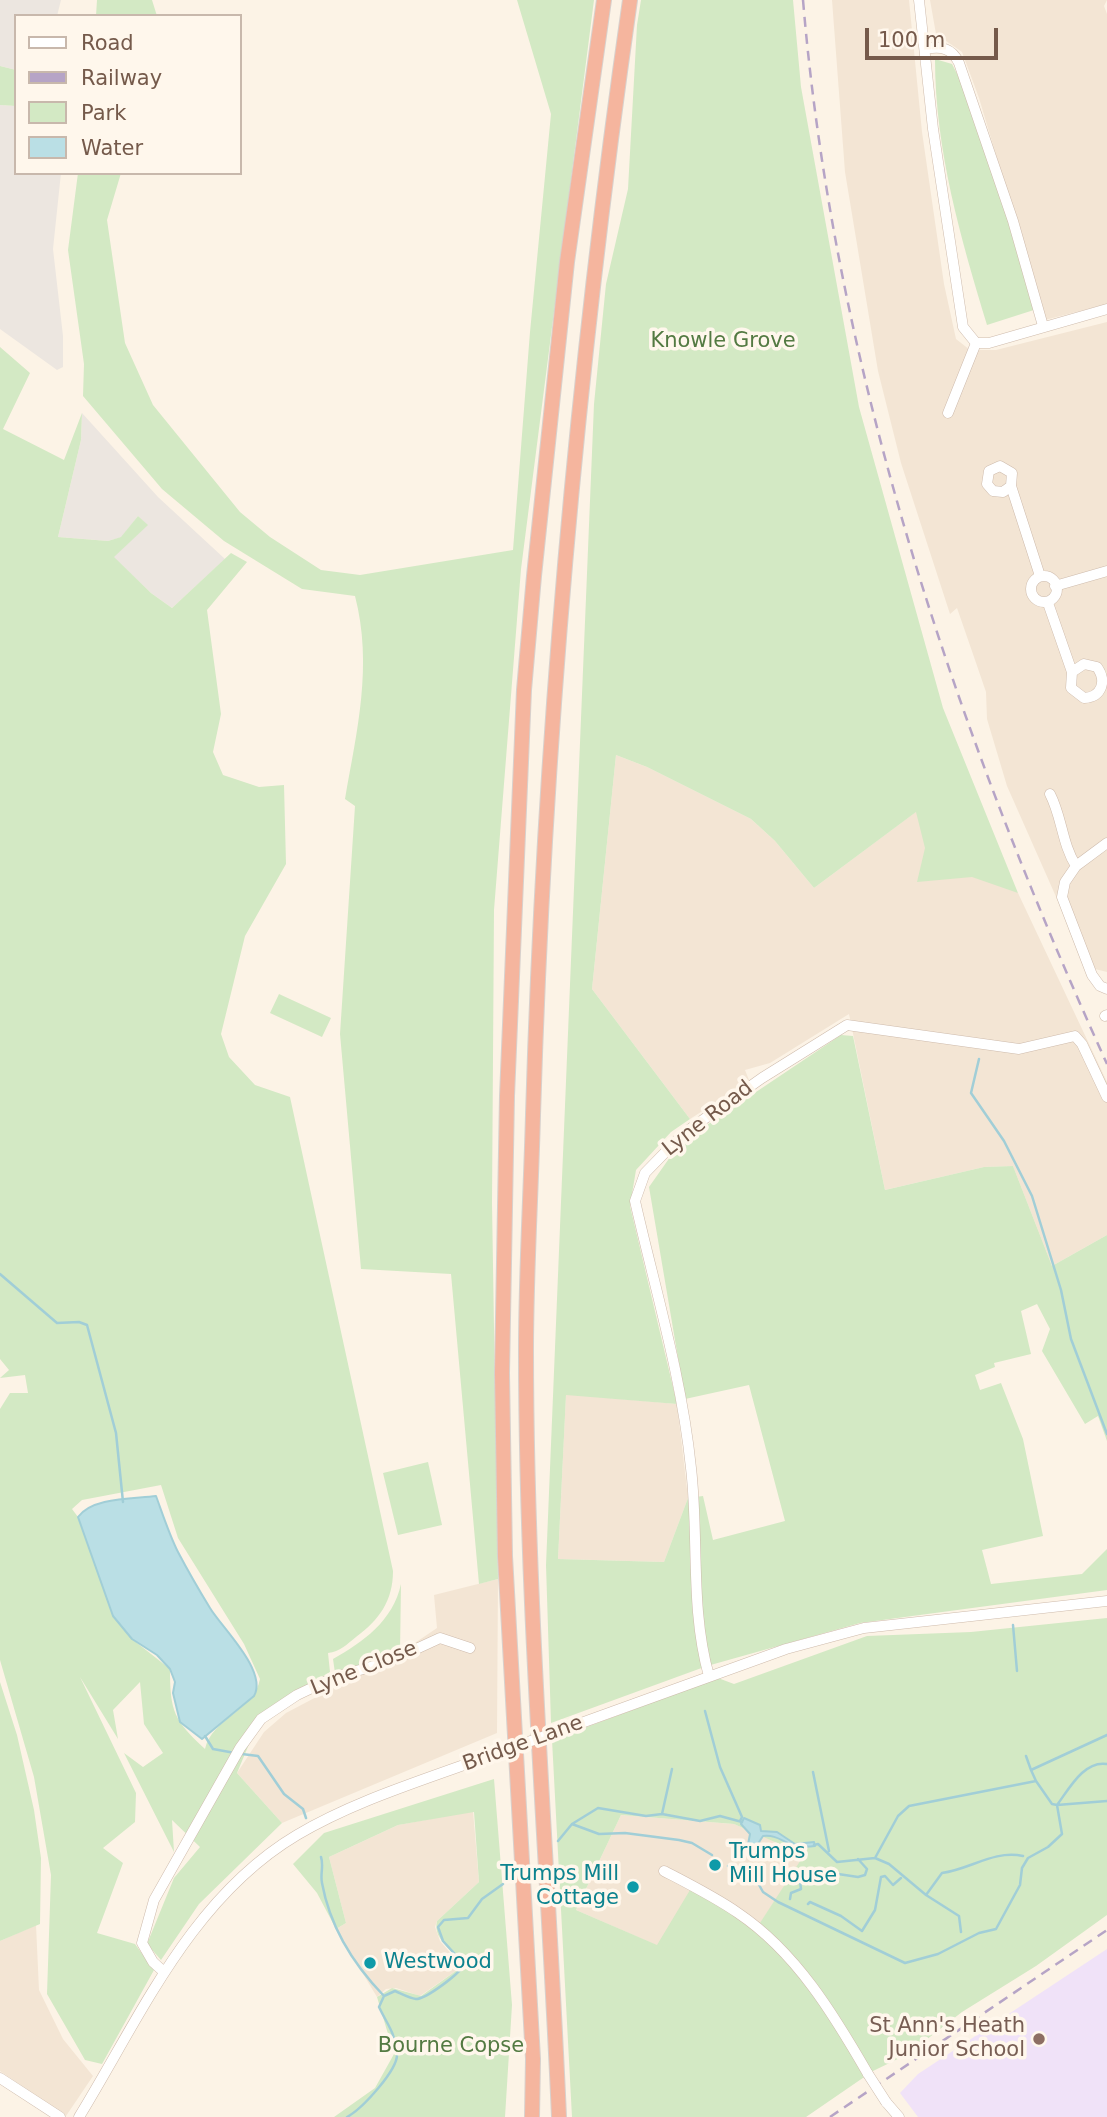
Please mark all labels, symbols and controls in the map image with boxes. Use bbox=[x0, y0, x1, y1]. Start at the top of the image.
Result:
legend bbox=[14, 14, 242, 175]
scale bar bbox=[869, 14, 1002, 58]
text: 100 m bbox=[878, 28, 945, 52]
text: Road bbox=[81, 31, 134, 55]
text: Railway bbox=[81, 66, 162, 90]
text: Park bbox=[81, 101, 126, 125]
text: Water bbox=[81, 136, 143, 160]
park label: Knowle Grove bbox=[650, 329, 796, 355]
street label: Lyne Road bbox=[658, 1076, 758, 1162]
street label: Lyne Close bbox=[307, 1636, 421, 1702]
street label: Bridge Lane bbox=[460, 1711, 586, 1777]
place label: Trumps Mill House bbox=[729, 1840, 837, 1890]
marker: Trumps Mill House bbox=[707, 1857, 723, 1873]
place label: Trumps Mill Cottage bbox=[500, 1862, 619, 1912]
marker: Trumps Mill Cottage bbox=[625, 1879, 641, 1895]
place label: Westwood bbox=[384, 1950, 492, 1976]
marker: Westwood bbox=[362, 1955, 378, 1971]
place label: St Ann's Heath Junior School bbox=[869, 2014, 1025, 2064]
marker: St Ann's Heath Junior School bbox=[1031, 2031, 1047, 2047]
park label: Bourne Copse bbox=[378, 2034, 524, 2060]

